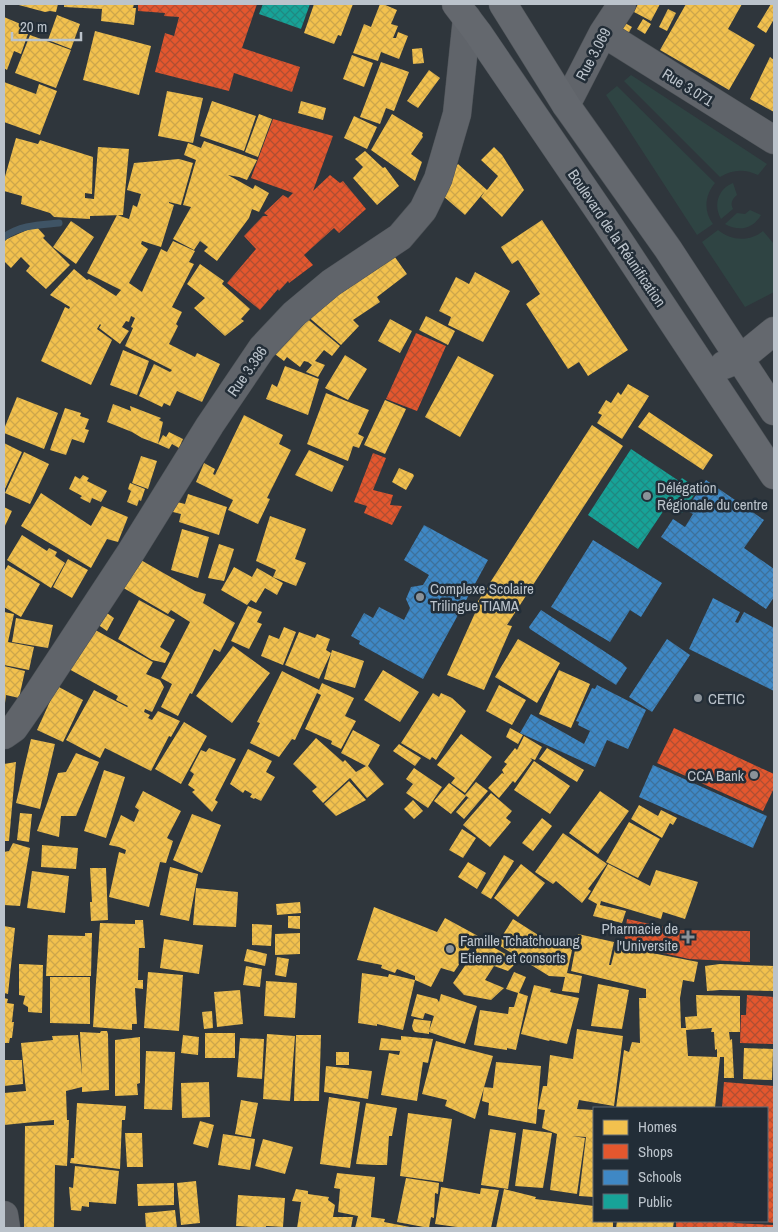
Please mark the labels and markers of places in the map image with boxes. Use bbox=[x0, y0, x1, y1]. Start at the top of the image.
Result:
place label: Délégation Régionale du centre bbox=[657, 477, 768, 515]
marker: Délégation Régionale du centre bbox=[641, 490, 653, 502]
place label: Complexe Scolaire Trilingue TIAMA bbox=[430, 578, 534, 616]
marker: Complexe Scolaire Trilingue TIAMA bbox=[414, 591, 426, 603]
place label: CETIC bbox=[708, 688, 745, 709]
marker: CETIC bbox=[692, 692, 704, 704]
place label: CCA Bank bbox=[687, 765, 745, 786]
marker: CCA Bank bbox=[748, 769, 760, 781]
place label: Pharmacie de l'Universite bbox=[601, 918, 678, 956]
place label: Famille Tchatchouang Etienne et consorts bbox=[460, 930, 580, 968]
marker: Pharmacie de l'Universite bbox=[682, 931, 694, 943]
marker: Famille Tchatchouang Etienne et consorts bbox=[444, 943, 456, 955]

